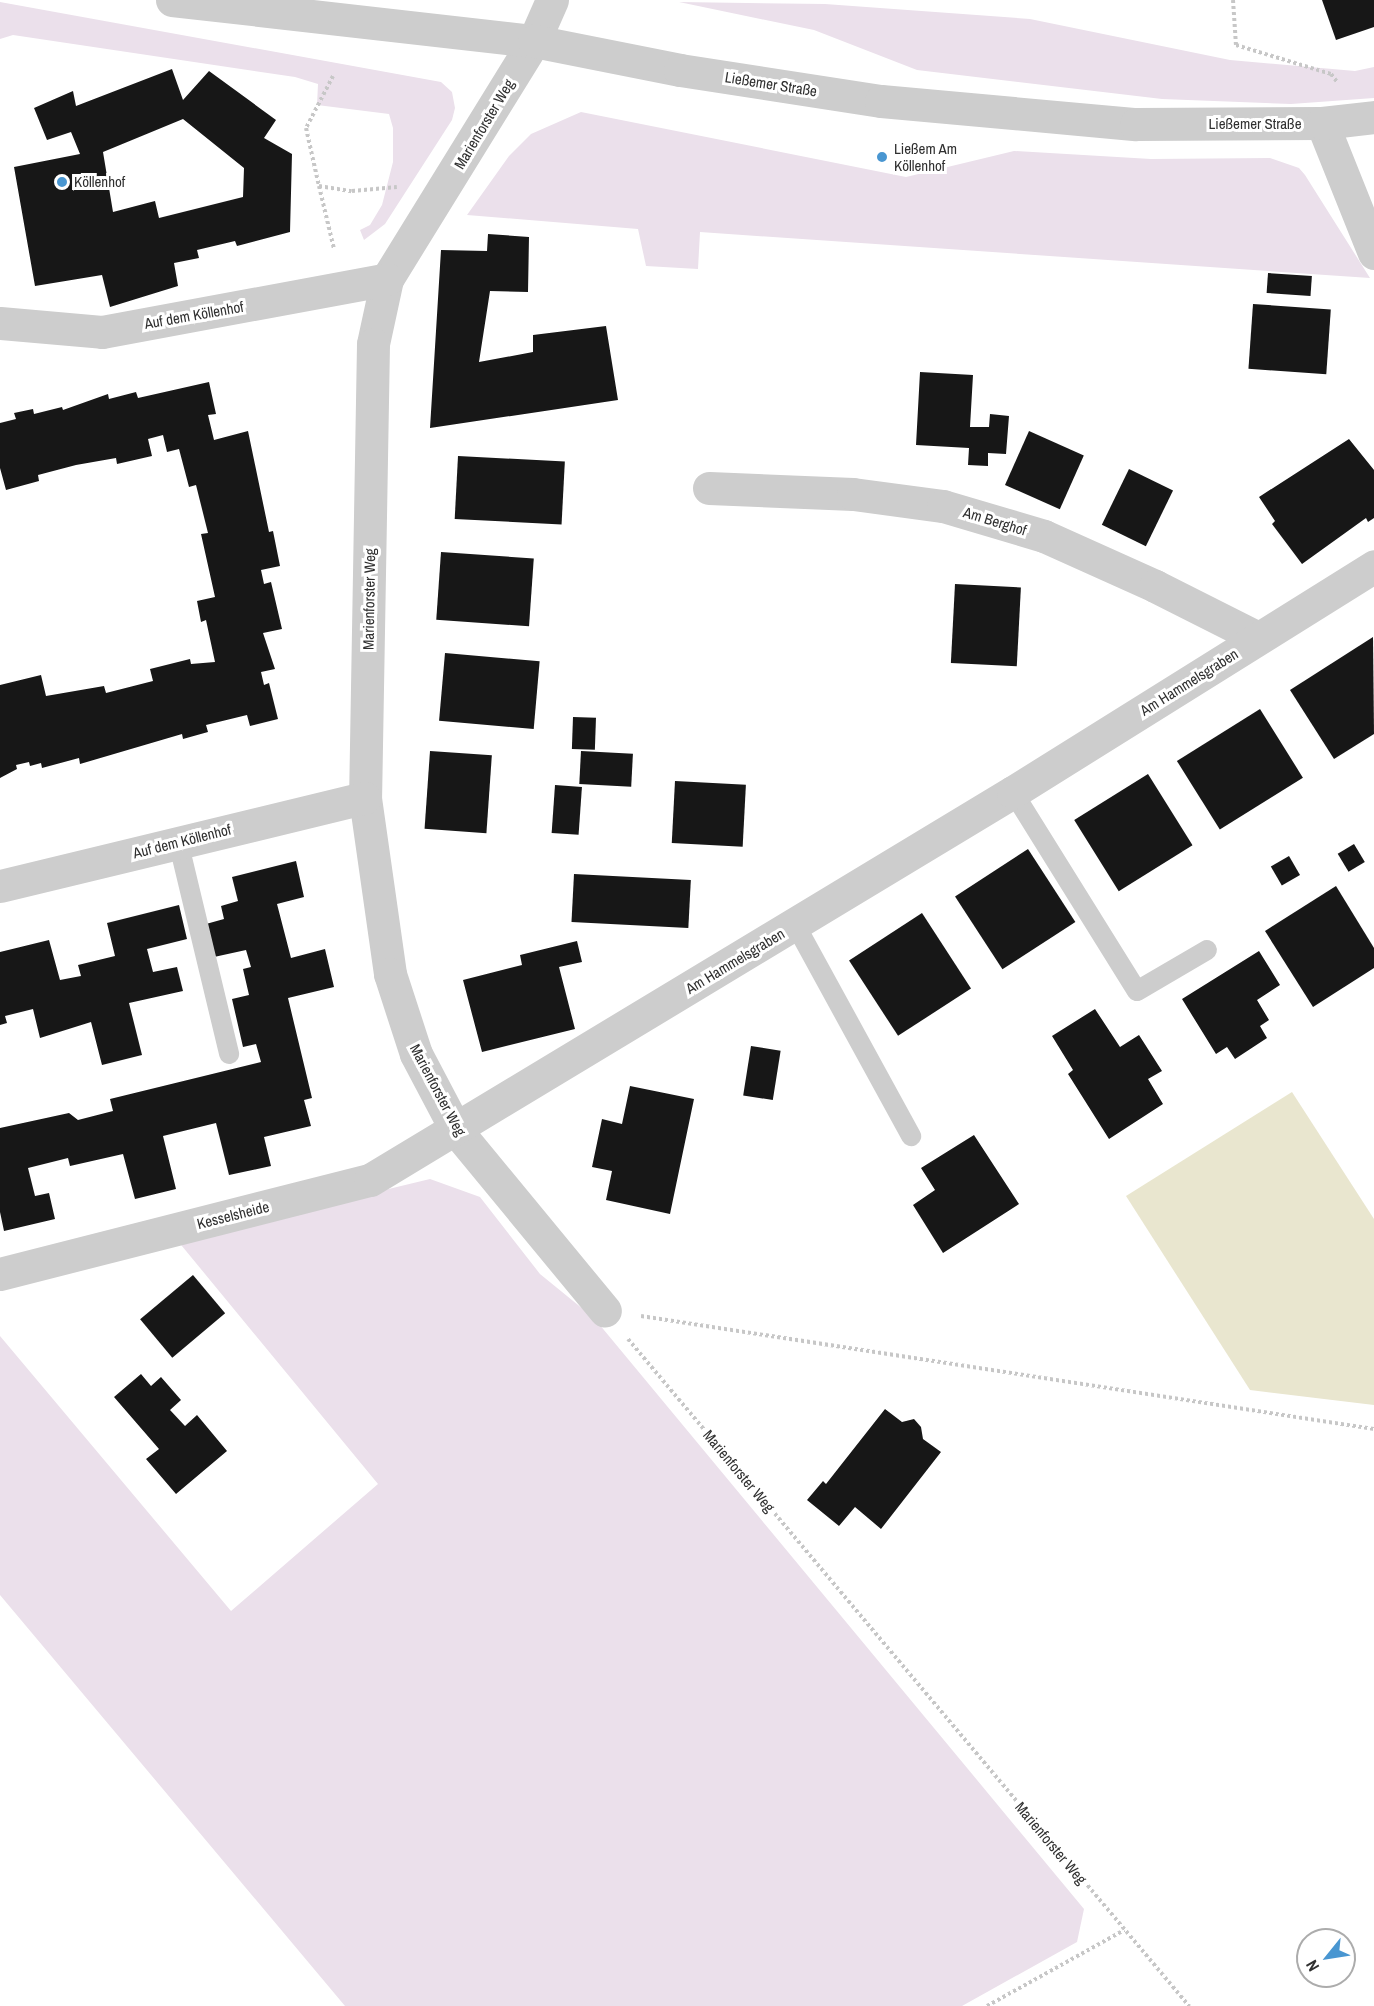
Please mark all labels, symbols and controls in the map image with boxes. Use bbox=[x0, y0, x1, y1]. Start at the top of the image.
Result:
street label: Ließemer Straße bbox=[724, 68, 818, 100]
street label: Marienforster Weg bbox=[450, 76, 518, 172]
street label: Ließemer Straße bbox=[1209, 115, 1301, 133]
place label: Ließem Am Köllenhof bbox=[894, 139, 958, 174]
marker: Ließem Am Köllenhof bbox=[875, 150, 889, 164]
place label: Köllenhof bbox=[74, 173, 125, 191]
marker: Köllenhof bbox=[55, 175, 69, 189]
street label: Auf dem Köllenhof bbox=[143, 297, 245, 333]
street label: Am Berghof bbox=[961, 503, 1029, 539]
street label: Marienforster Weg bbox=[359, 548, 379, 650]
street label: Am Hammelsgraben bbox=[1137, 645, 1241, 719]
street label: Auf dem Köllenhof bbox=[131, 820, 233, 862]
street label: Am Hammelsgraben bbox=[682, 924, 788, 998]
street label: Marienforster Weg bbox=[406, 1041, 470, 1139]
street label: Kesselsheide bbox=[195, 1197, 271, 1233]
street label: Marienforster Weg bbox=[699, 1426, 779, 1516]
street label: Marienforster Weg bbox=[1011, 1798, 1091, 1888]
north arrow bbox=[1296, 1928, 1356, 1988]
text: N bbox=[1300, 1956, 1324, 1976]

